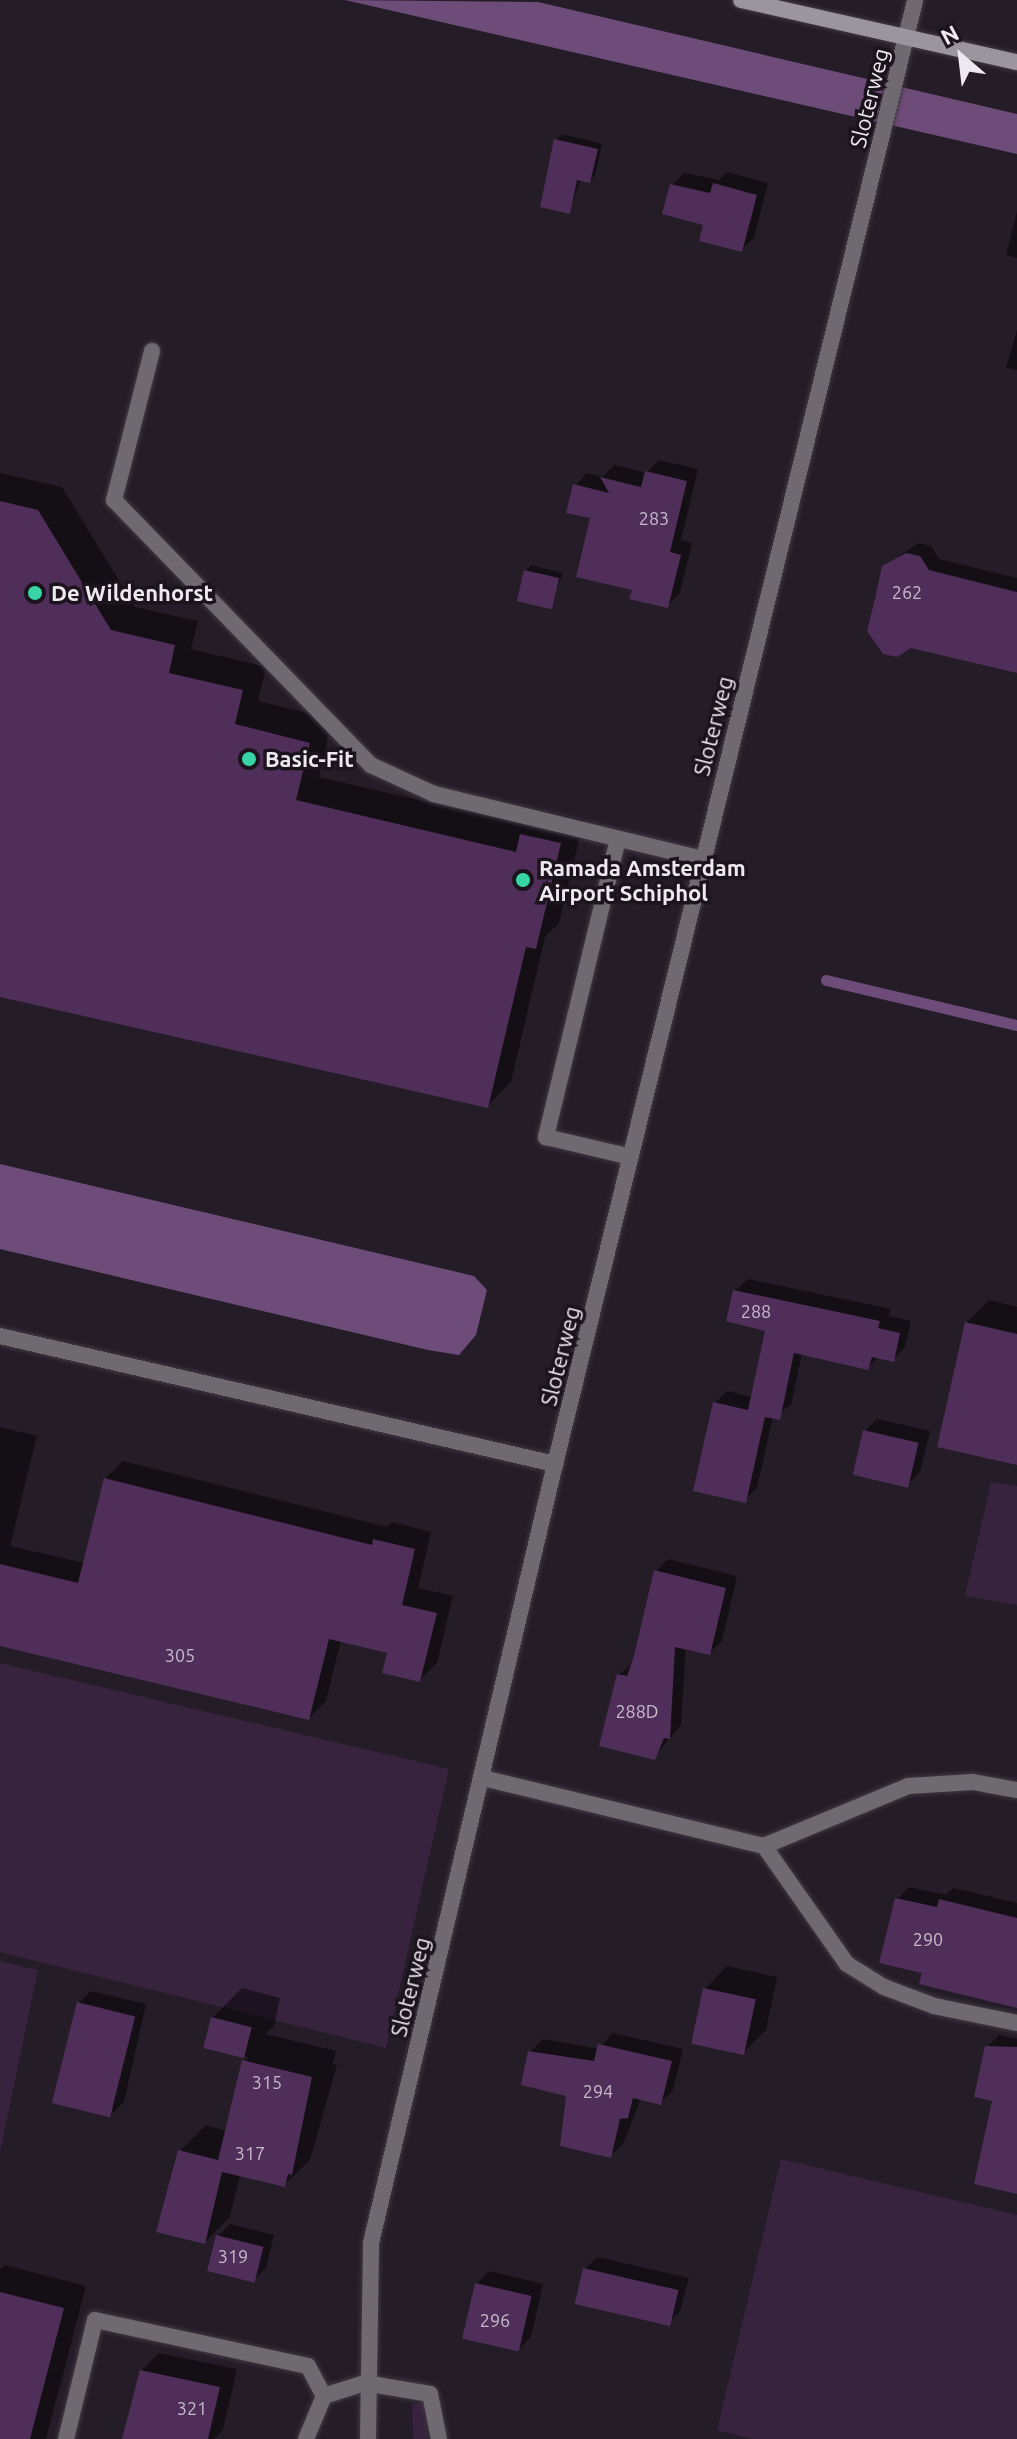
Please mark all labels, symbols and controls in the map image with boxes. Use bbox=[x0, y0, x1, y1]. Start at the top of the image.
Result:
north arrow bbox=[921, 16, 1001, 96]
text: N bbox=[936, 19, 963, 49]
street label: Sloterweg bbox=[844, 46, 894, 150]
house number: 283 bbox=[639, 507, 669, 529]
place label: De Wildenhorst bbox=[51, 580, 213, 606]
house number: 262 bbox=[892, 581, 922, 603]
marker: De Wildenhorst bbox=[26, 584, 44, 602]
street label: Sloterweg bbox=[688, 674, 738, 778]
place label: Basic-Fit bbox=[265, 746, 354, 772]
marker: Basic-Fit bbox=[240, 750, 258, 768]
place label: Ramada Amsterdam Airport Schiphol bbox=[539, 854, 746, 906]
marker: Ramada Amsterdam Airport Schiphol bbox=[514, 871, 532, 889]
house number: 288 bbox=[741, 1300, 771, 1322]
street label: Sloterweg bbox=[535, 1304, 585, 1408]
house number: 305 bbox=[165, 1644, 195, 1666]
house number: 288D bbox=[615, 1700, 659, 1722]
house number: 290 bbox=[913, 1928, 943, 1950]
street label: Sloterweg bbox=[385, 1935, 435, 2039]
house number: 315 bbox=[252, 2071, 282, 2093]
house number: 294 bbox=[583, 2080, 613, 2102]
house number: 317 bbox=[235, 2142, 265, 2164]
house number: 319 bbox=[218, 2245, 248, 2267]
house number: 296 bbox=[480, 2309, 510, 2331]
house number: 321 bbox=[177, 2397, 207, 2419]

